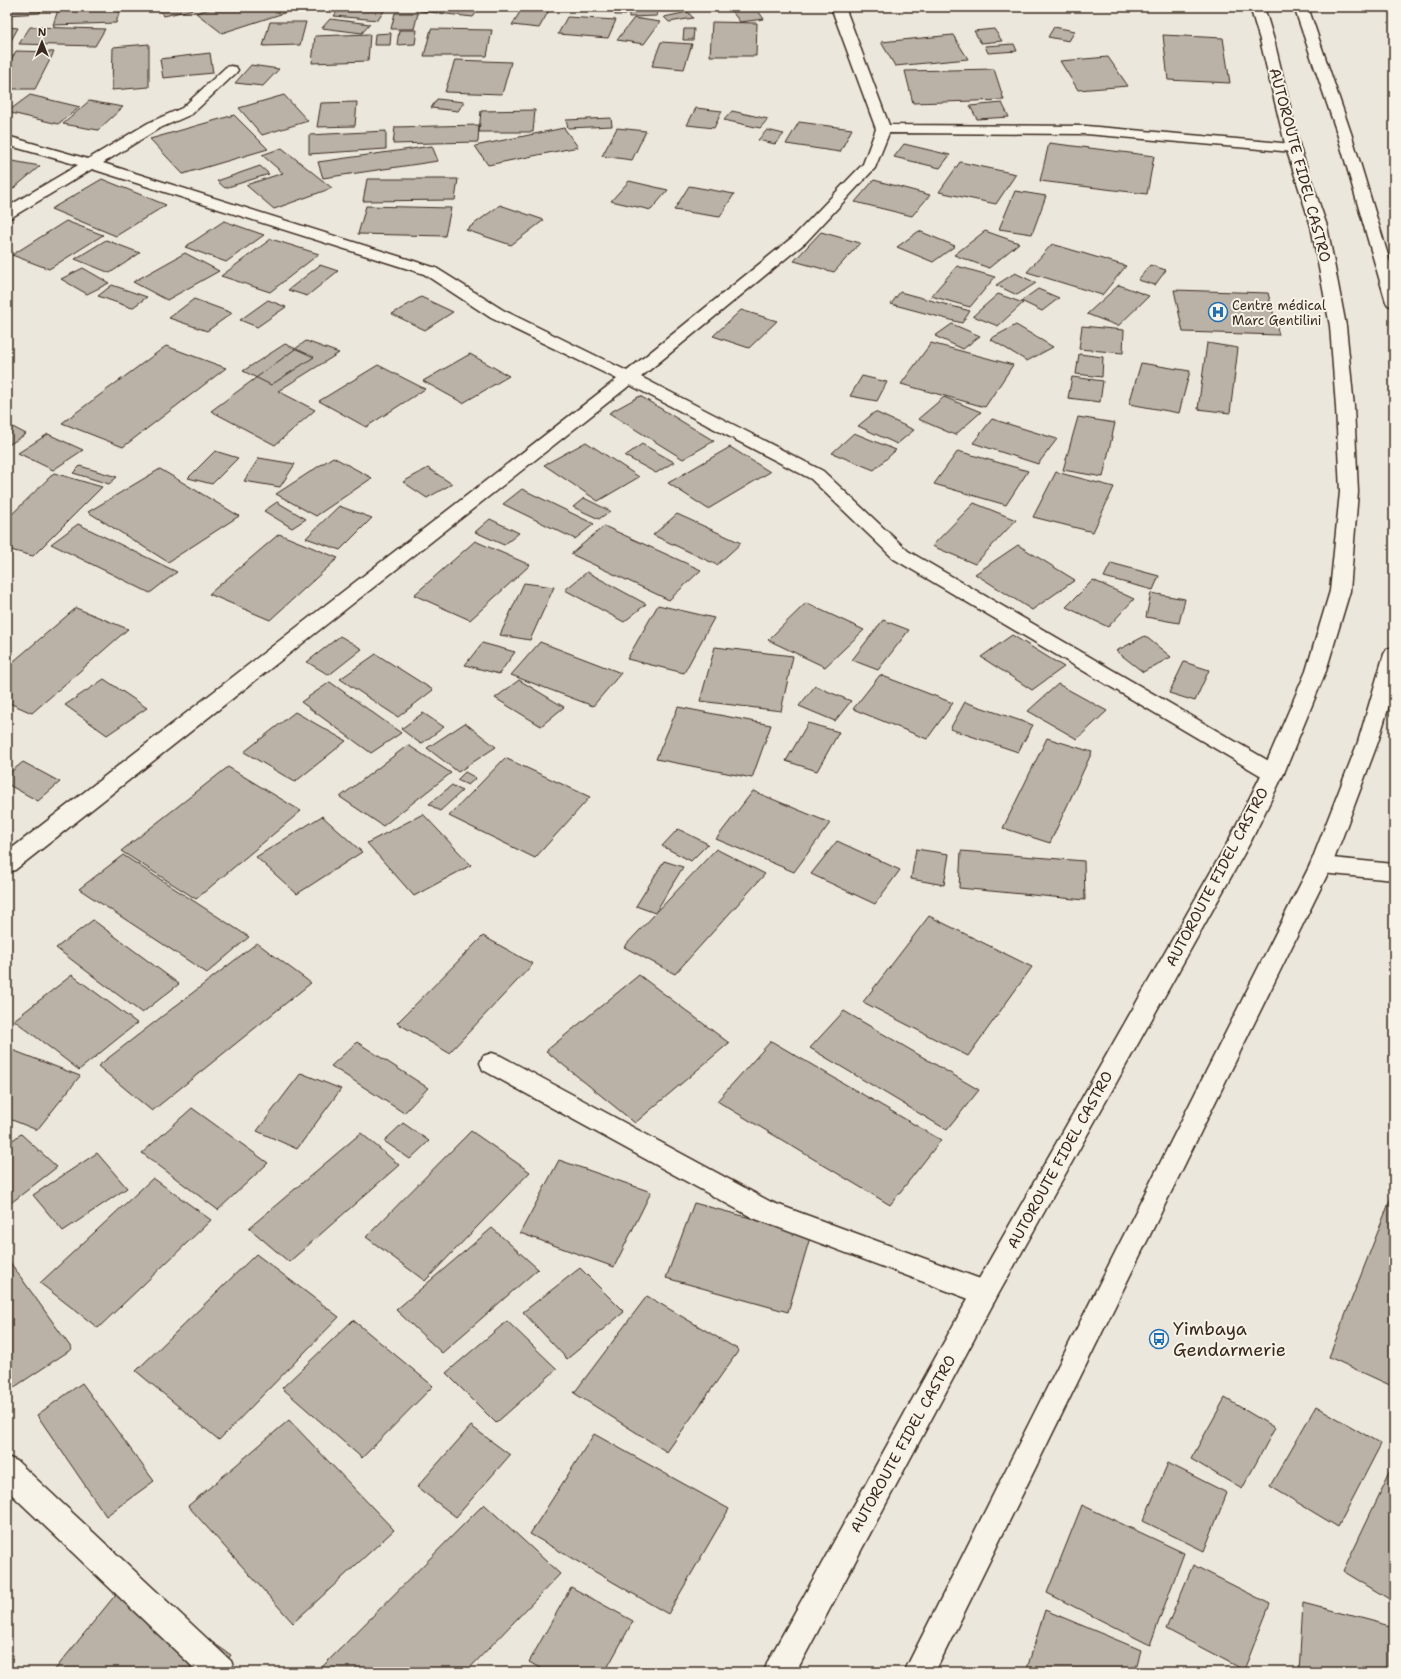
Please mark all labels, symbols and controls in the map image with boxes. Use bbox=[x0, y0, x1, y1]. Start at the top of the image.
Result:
north arrow bbox=[22, 22, 62, 62]
text: N bbox=[38, 25, 47, 40]
street label: AUTOROUTE FIDEL CASTRO bbox=[1264, 66, 1336, 264]
place label: Centre médical Marc Gentilini bbox=[1232, 297, 1326, 329]
hospital icon: Centre médical Marc Gentilini bbox=[1207, 301, 1229, 323]
street label: AUTOROUTE FIDEL CASTRO bbox=[1161, 784, 1273, 970]
street label: AUTOROUTE FIDEL CASTRO bbox=[1003, 1067, 1117, 1253]
place label: Yimbaya Gendarmerie bbox=[1173, 1317, 1286, 1362]
bus stop icon: Yimbaya Gendarmerie bbox=[1148, 1328, 1170, 1350]
street label: AUTOROUTE FIDEL CASTRO bbox=[846, 1351, 960, 1537]

